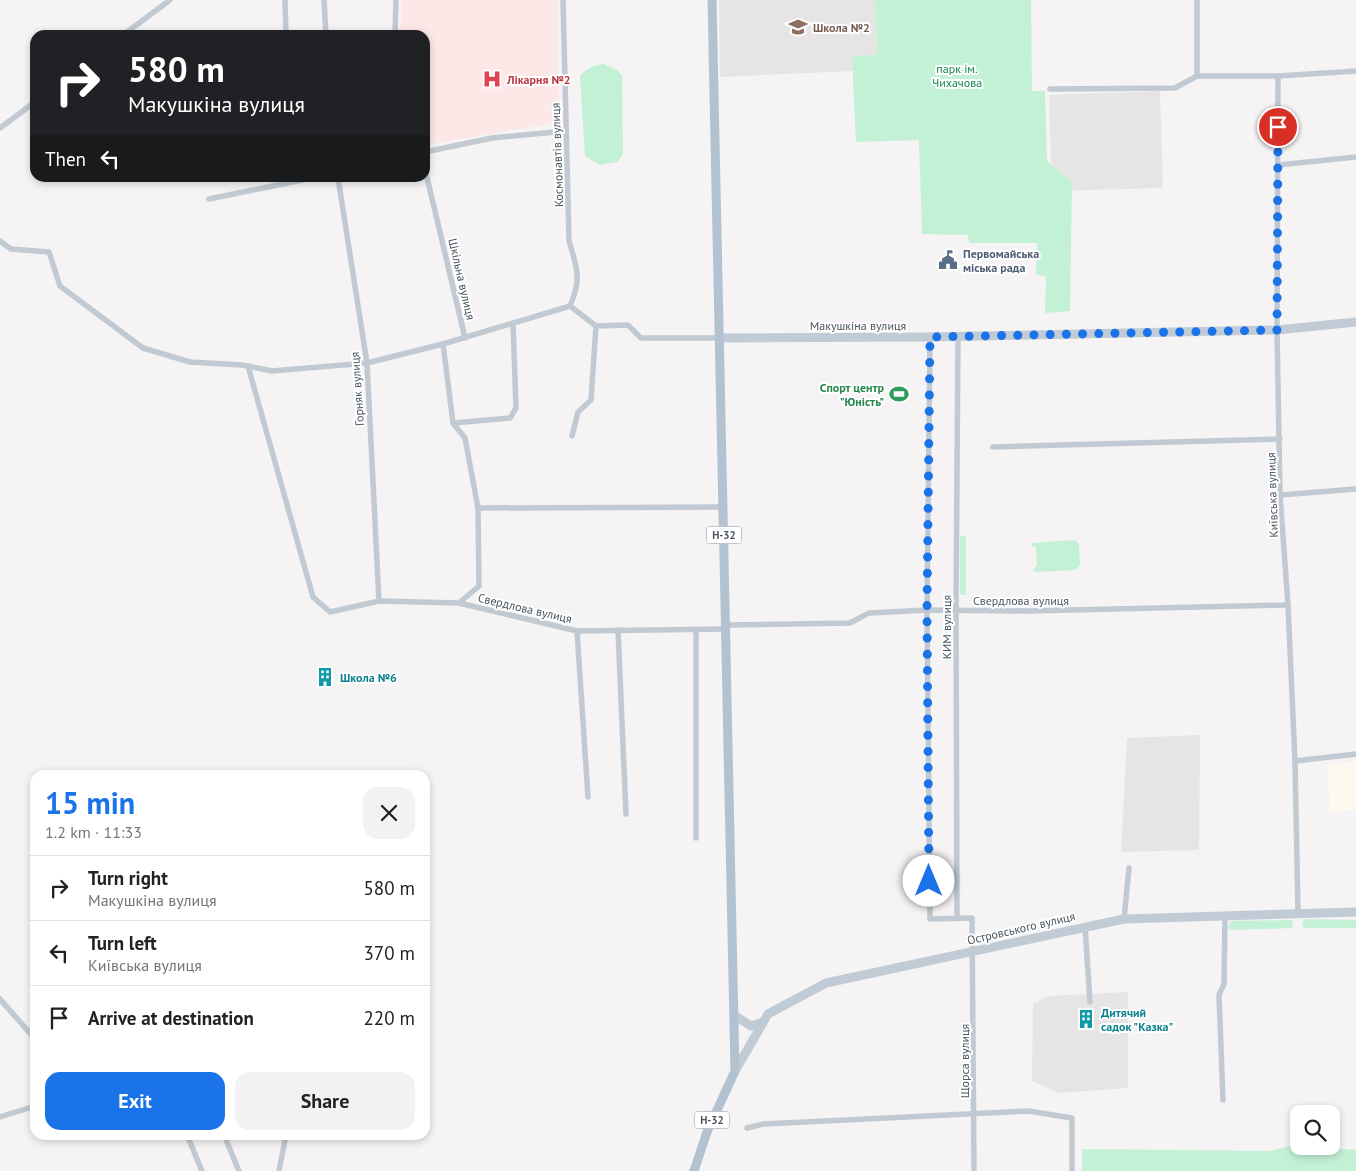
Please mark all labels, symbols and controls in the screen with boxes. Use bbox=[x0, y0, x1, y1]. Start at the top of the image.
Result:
school or university icon: Школа №2 bbox=[787, 16, 809, 38]
place label: Школа №2 bbox=[813, 20, 870, 35]
text: 580 m bbox=[128, 46, 225, 92]
icon: right bbox=[45, 50, 110, 115]
park label: парк ім. Чихачова bbox=[932, 61, 982, 90]
hospital icon: Лікарня №2 bbox=[481, 68, 503, 90]
place label: Лікарня №2 bbox=[506, 72, 571, 87]
text: Макушкіна вулиця bbox=[128, 90, 305, 118]
street label: Космонавтів вулиця bbox=[548, 103, 566, 207]
pin bbox=[1257, 106, 1299, 148]
icon: arrive bbox=[1264, 113, 1292, 141]
icon: left bbox=[96, 145, 124, 173]
text: Then bbox=[45, 147, 86, 171]
street label: Шкільна вулиця bbox=[445, 237, 479, 321]
place label: Первомайська міська рада bbox=[963, 246, 1039, 275]
public building icon: Первомайська міська рада bbox=[937, 249, 959, 271]
street label: Макушкіна вулиця bbox=[810, 318, 906, 333]
street label: Горняк вулиця bbox=[347, 351, 367, 427]
place label: Спорт центр "Юність" bbox=[820, 380, 885, 409]
sports icon: Спорт центр "Юність" bbox=[888, 383, 910, 405]
street label: Київська вулиця bbox=[1263, 452, 1281, 538]
road number: Н-32 bbox=[706, 526, 742, 544]
street label: Свердлова вулиця bbox=[476, 590, 574, 626]
street label: Свердлова вулиця bbox=[973, 593, 1069, 608]
street label: КИМ вулиця bbox=[939, 595, 954, 659]
building icon: Школа №6 bbox=[314, 666, 336, 688]
place label: Школа №6 bbox=[340, 670, 397, 685]
text: 15 min bbox=[45, 783, 135, 822]
button: close bbox=[363, 787, 415, 839]
text: 1.2 km · 11:33 bbox=[45, 822, 142, 842]
position arrow bbox=[902, 854, 954, 906]
text: Turn right bbox=[88, 866, 168, 890]
icon: right bbox=[45, 874, 73, 902]
text: 580 m bbox=[363, 876, 415, 900]
text: Макушкіна вулиця bbox=[88, 890, 217, 910]
street label: Островського вулиця bbox=[966, 908, 1076, 948]
text: Turn left bbox=[88, 931, 157, 955]
icon: left bbox=[45, 939, 73, 967]
text: 370 m bbox=[363, 941, 415, 965]
text: Київська вулиця bbox=[88, 955, 202, 975]
icon: arrive bbox=[45, 1004, 73, 1032]
place label: Дитячий садок "Казка" bbox=[1101, 1005, 1174, 1034]
text: Arrive at destination bbox=[88, 1006, 254, 1030]
text: 220 m bbox=[363, 1006, 415, 1030]
building icon: Дитячий садок "Казка" bbox=[1075, 1008, 1097, 1030]
street label: Щорса вулиця bbox=[957, 1024, 972, 1098]
button: Exit bbox=[45, 1072, 225, 1130]
button: Share bbox=[235, 1072, 415, 1130]
map controls bbox=[1290, 1105, 1340, 1155]
button: search bbox=[1290, 1105, 1340, 1155]
road number: Н-32 bbox=[694, 1112, 730, 1128]

